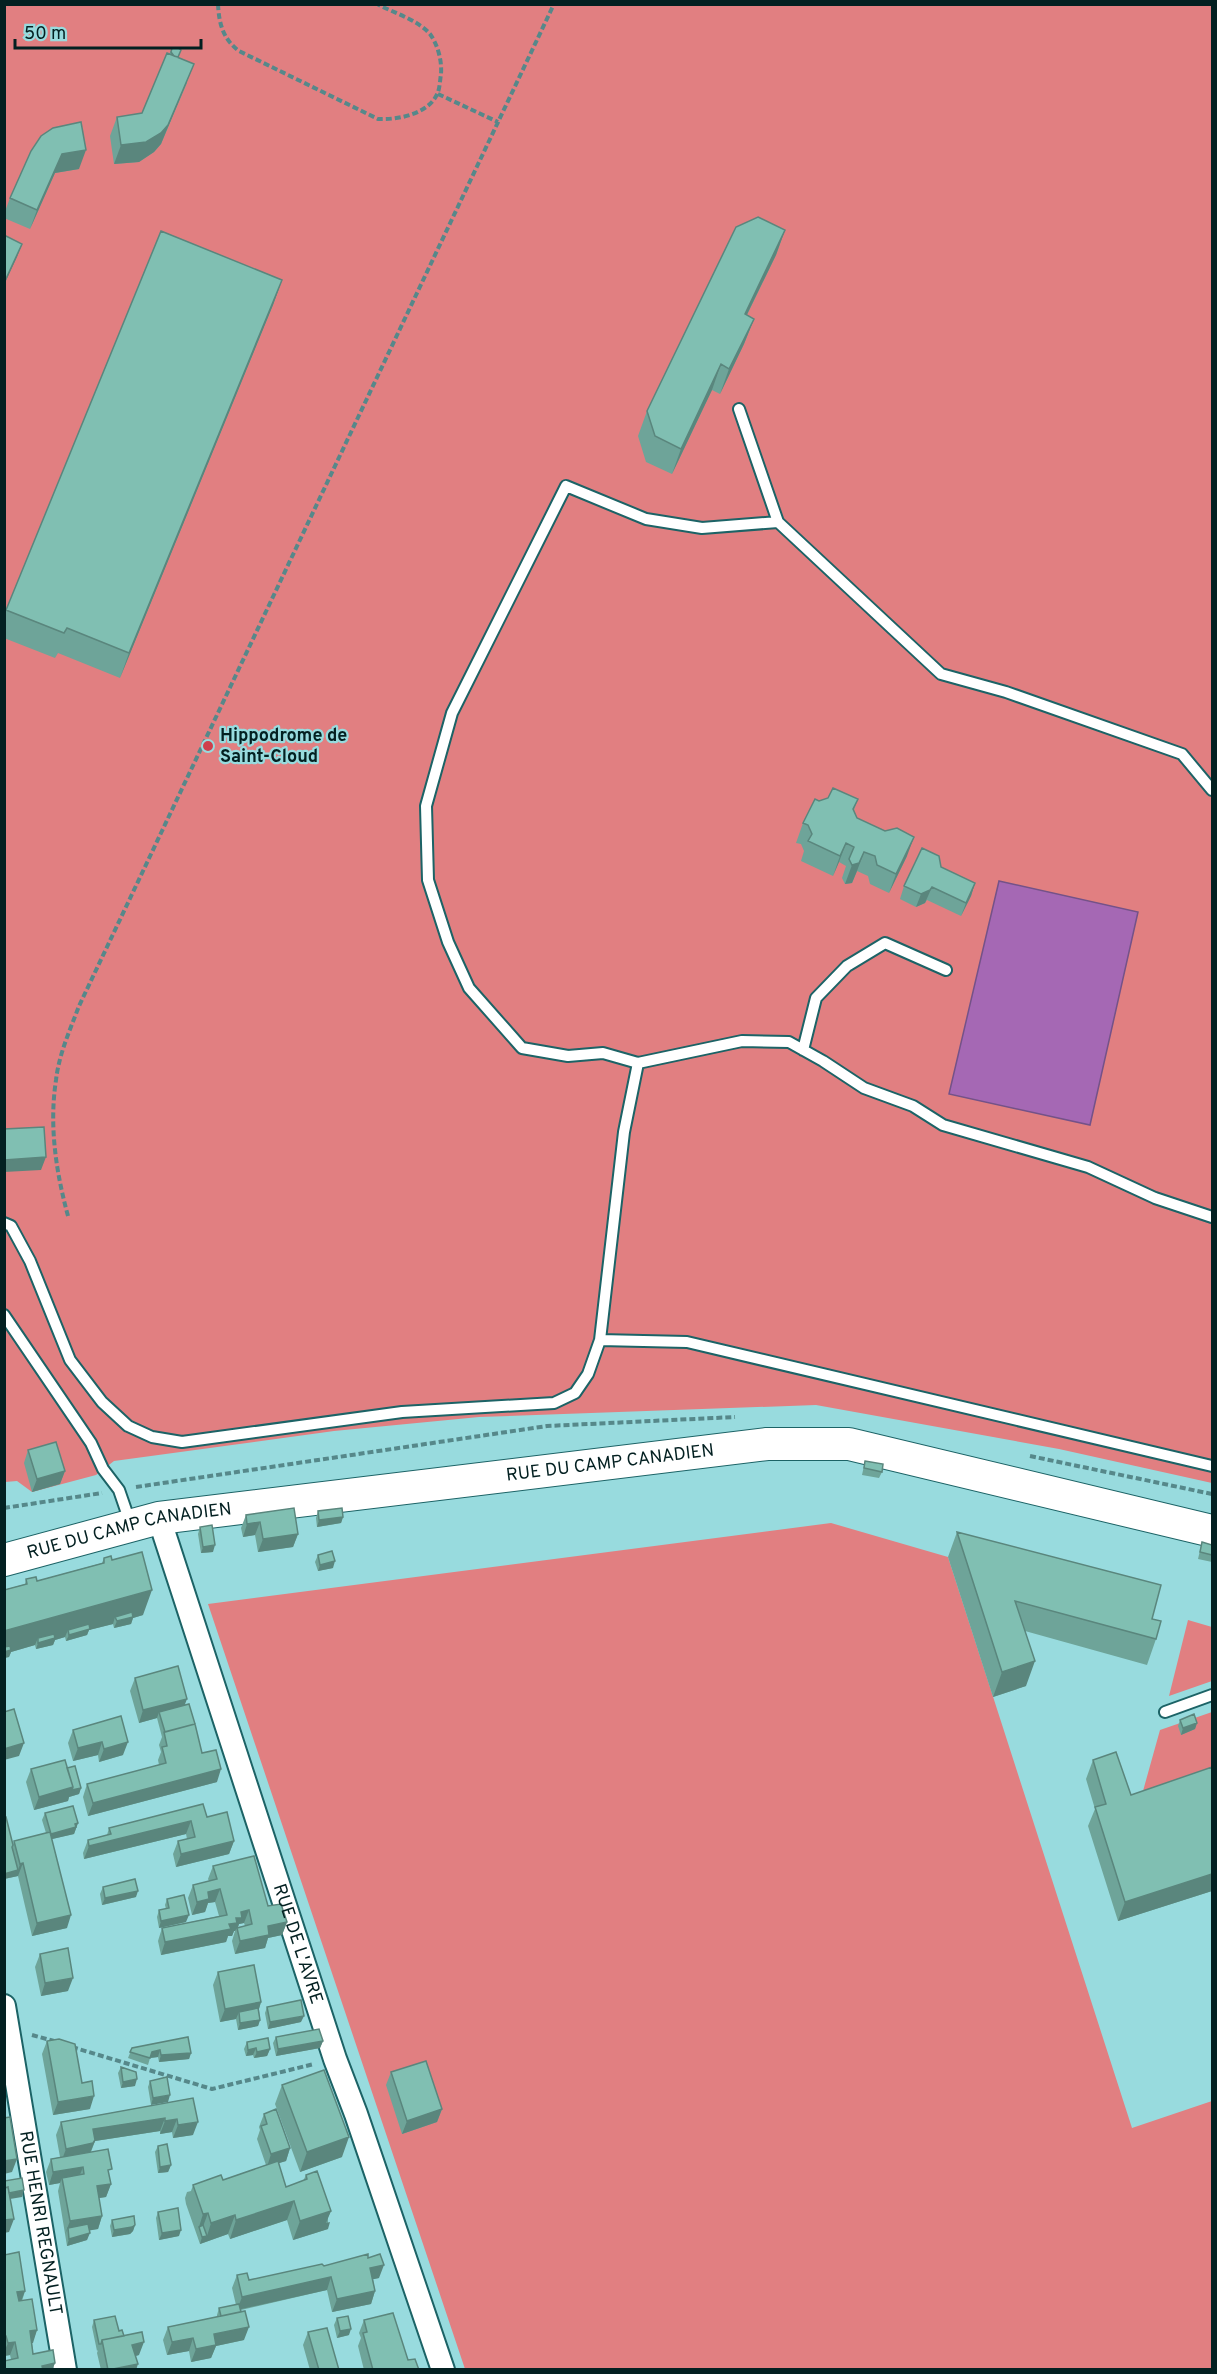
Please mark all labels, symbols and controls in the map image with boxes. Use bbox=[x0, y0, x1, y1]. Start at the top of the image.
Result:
scale bar bbox=[15, 12, 201, 50]
text: 50 m bbox=[24, 23, 66, 46]
place label: Hippodrome de Saint-Cloud bbox=[220, 725, 347, 769]
marker: Hippodrome de Saint-Cloud bbox=[201, 739, 215, 753]
street label: RUE DU CAMP CANADIEN bbox=[505, 1439, 715, 1487]
street label: RUE DU CAMP CANADIEN bbox=[24, 1498, 233, 1565]
street label: RUE DE L'AVRE bbox=[267, 1881, 328, 2007]
street label: RUE HENRI REGNAULT bbox=[14, 2129, 67, 2317]

